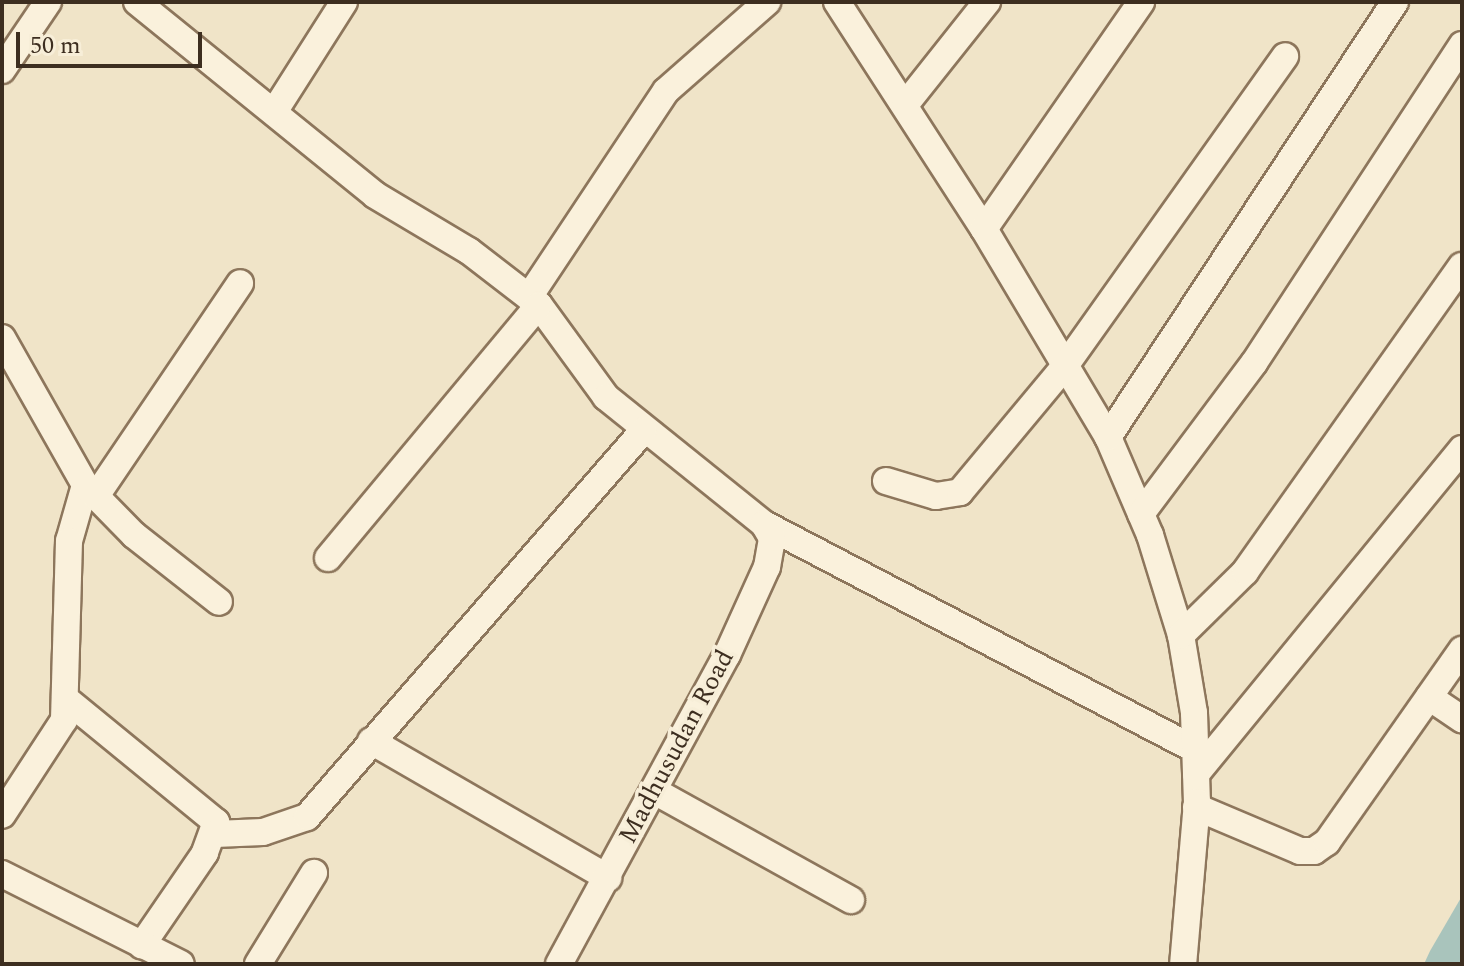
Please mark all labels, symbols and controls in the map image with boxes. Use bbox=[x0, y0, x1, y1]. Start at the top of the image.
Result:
scale bar bbox=[20, 16, 206, 66]
text: 50 m bbox=[30, 28, 81, 64]
street label: Madhusudan Road bbox=[613, 645, 741, 849]

